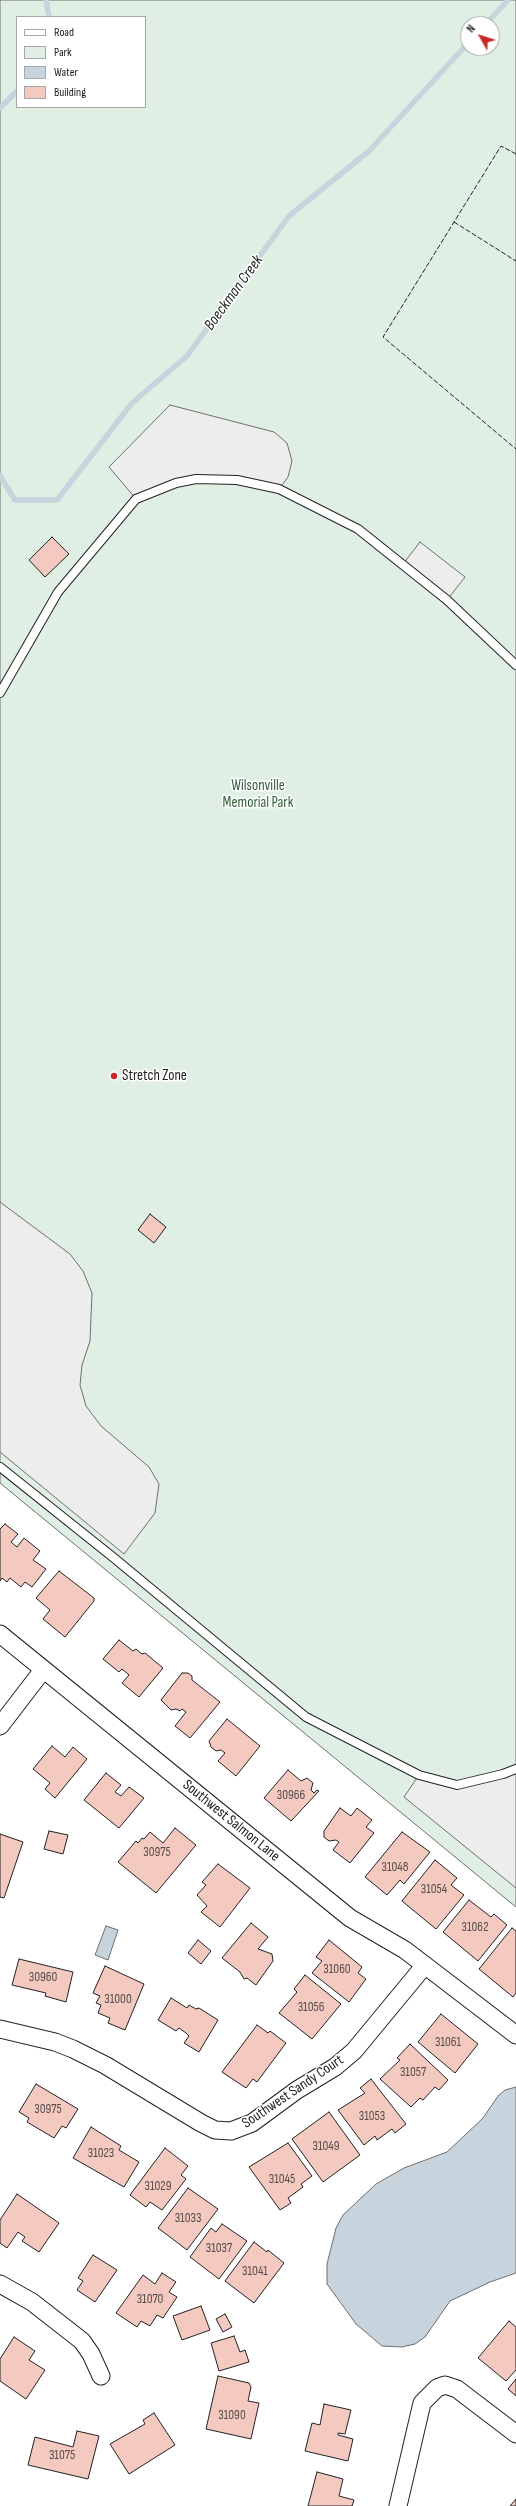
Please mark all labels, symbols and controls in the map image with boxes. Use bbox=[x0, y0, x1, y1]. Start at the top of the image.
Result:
legend bbox=[16, 16, 146, 108]
north arrow bbox=[460, 16, 500, 56]
text: N bbox=[464, 22, 478, 35]
text: Road bbox=[54, 25, 74, 40]
text: Park bbox=[54, 45, 72, 60]
text: Water bbox=[54, 65, 78, 80]
text: Building bbox=[54, 85, 86, 100]
water label: Boeckman Creek bbox=[200, 252, 268, 334]
park label: Wilsonville Memorial Park bbox=[223, 777, 293, 812]
place label: Stretch Zone bbox=[122, 1067, 187, 1085]
marker: Stretch Zone bbox=[109, 1071, 119, 1081]
street label: Southwest Salmon Lane bbox=[179, 1776, 283, 1866]
house number: 30966 bbox=[277, 1788, 305, 1804]
house number: 30975 bbox=[143, 1845, 171, 1861]
house number: 31048 bbox=[382, 1860, 408, 1876]
house number: 31054 bbox=[421, 1882, 447, 1898]
house number: 31062 bbox=[462, 1920, 488, 1936]
house number: 31060 bbox=[323, 1962, 351, 1978]
house number: 30960 bbox=[29, 1970, 57, 1986]
house number: 31000 bbox=[104, 1992, 132, 2008]
house number: 31056 bbox=[298, 2000, 324, 2016]
house number: 31061 bbox=[435, 2035, 461, 2051]
street label: Southwest Sandy Court bbox=[239, 2051, 347, 2133]
house number: 31057 bbox=[400, 2065, 426, 2081]
house number: 30975 bbox=[34, 2102, 62, 2118]
house number: 31053 bbox=[359, 2109, 385, 2125]
house number: 31049 bbox=[312, 2139, 340, 2155]
house number: 31023 bbox=[88, 2146, 114, 2162]
house number: 31045 bbox=[269, 2172, 295, 2188]
house number: 31029 bbox=[145, 2179, 171, 2195]
house number: 31033 bbox=[175, 2211, 201, 2227]
house number: 31037 bbox=[206, 2241, 232, 2257]
house number: 31041 bbox=[242, 2264, 268, 2280]
house number: 31070 bbox=[137, 2292, 163, 2308]
house number: 31090 bbox=[218, 2408, 246, 2424]
house number: 31075 bbox=[49, 2448, 75, 2464]

